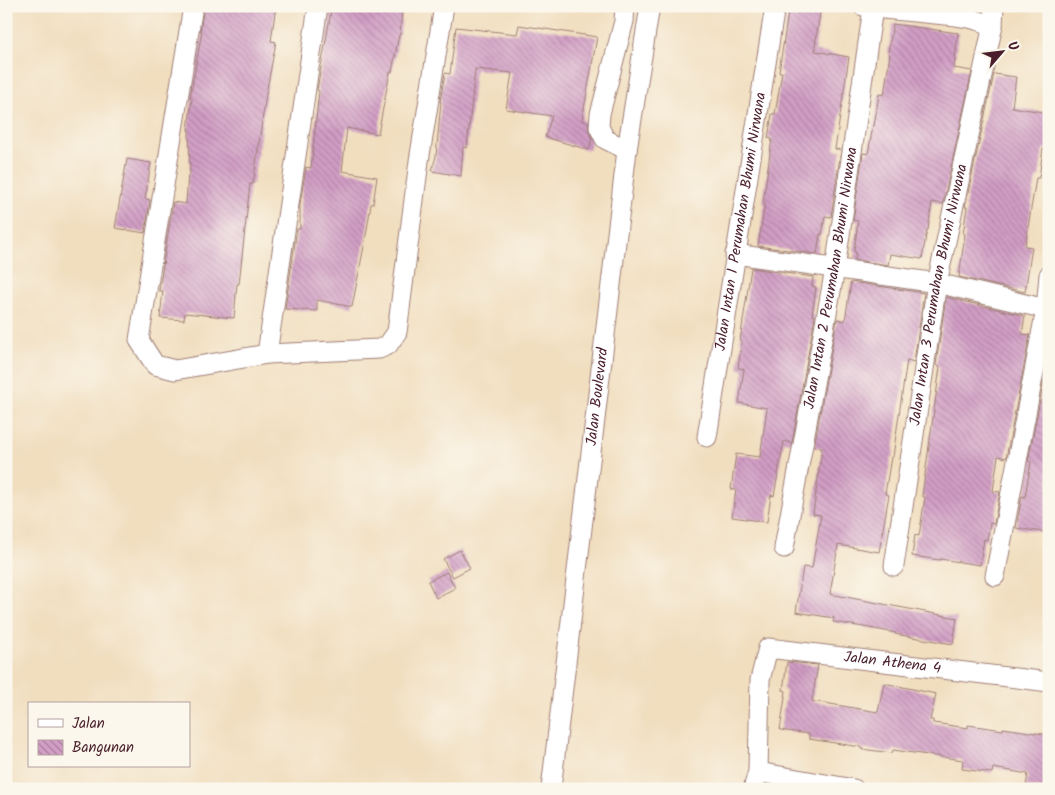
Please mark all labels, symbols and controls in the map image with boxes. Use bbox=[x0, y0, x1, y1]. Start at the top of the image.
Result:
north arrow bbox=[978, 28, 1028, 78]
text: U bbox=[1001, 38, 1025, 56]
street label: Jalan Intan 1 Perumahan Bhumi Nirwana bbox=[709, 91, 773, 353]
street label: Jalan Intan 2 Perumahan Bhumi Nirwana bbox=[798, 145, 865, 411]
street label: Jalan Intan 3 Perumahan Bhumi Nirwana bbox=[904, 162, 974, 427]
street label: Jalan Boulevard bbox=[580, 346, 615, 447]
street label: Jalan Athena 4 bbox=[842, 645, 942, 681]
legend bbox=[28, 702, 190, 768]
text: Jalan bbox=[72, 712, 105, 736]
text: Bangunan bbox=[72, 736, 134, 760]

